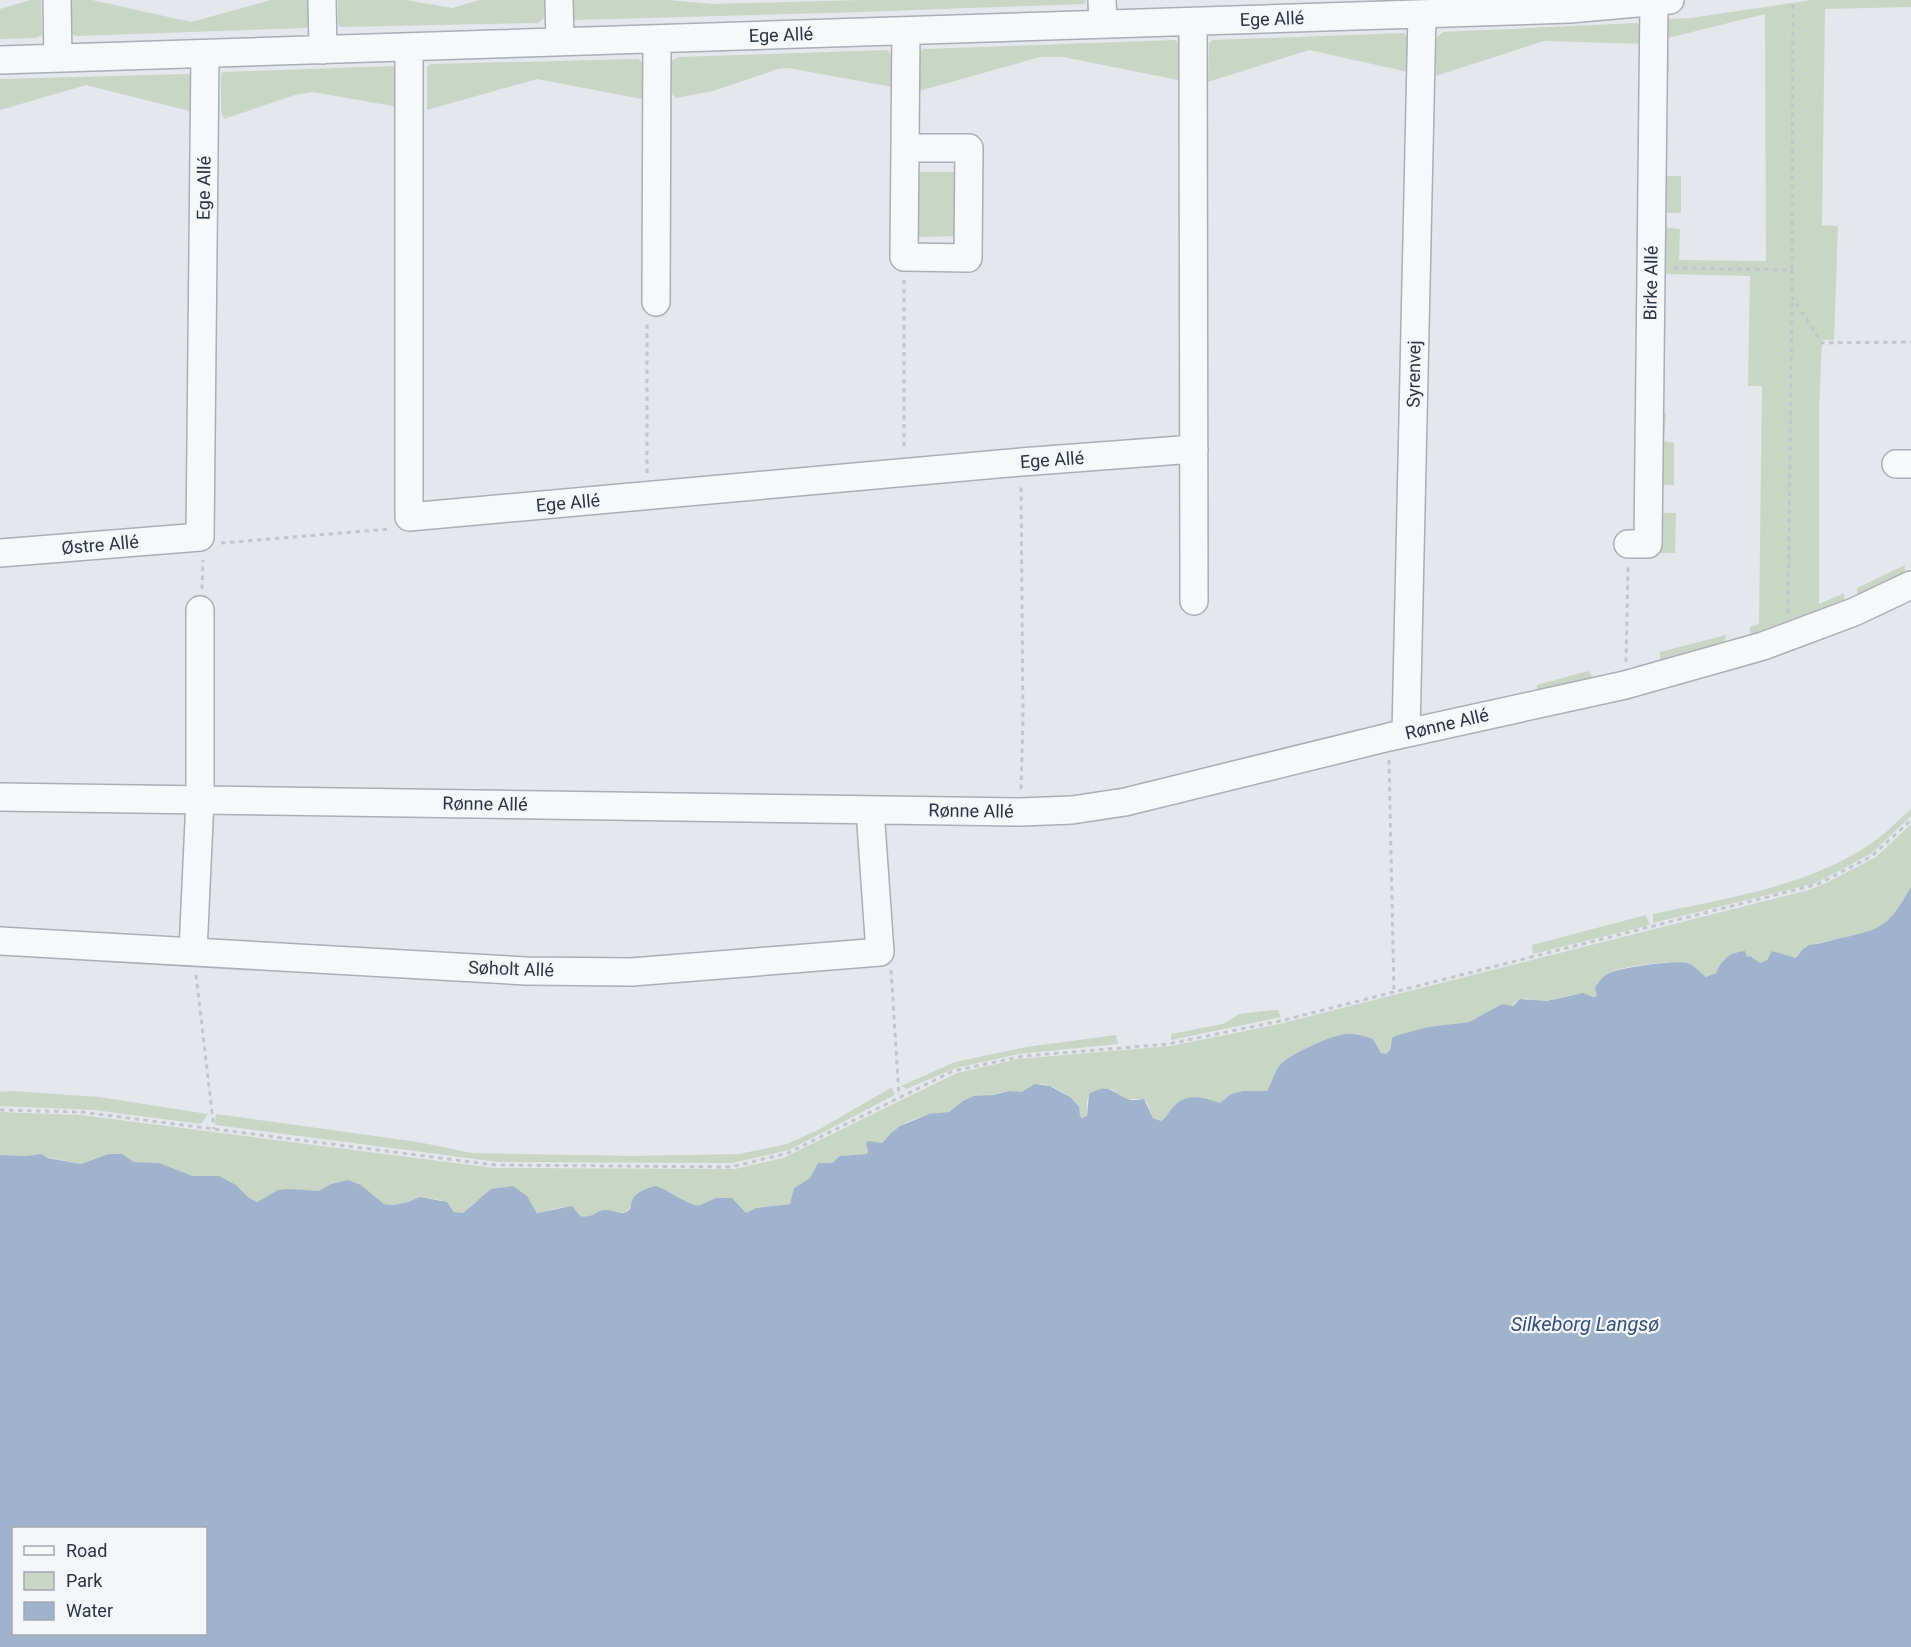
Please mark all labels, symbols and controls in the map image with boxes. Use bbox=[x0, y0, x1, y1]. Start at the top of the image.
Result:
street label: Ege Allé bbox=[1240, 7, 1304, 30]
street label: Ege Allé bbox=[749, 23, 813, 46]
street label: Ege Allé bbox=[192, 156, 215, 220]
street label: Birke Allé bbox=[1639, 245, 1662, 321]
street label: Syrenvej bbox=[1402, 340, 1425, 408]
street label: Ege Allé bbox=[1019, 447, 1085, 472]
street label: Ege Allé bbox=[535, 489, 601, 516]
street label: Østre Allé bbox=[60, 531, 139, 558]
street label: Rønne Allé bbox=[1403, 704, 1491, 743]
street label: Rønne Allé bbox=[442, 792, 528, 815]
street label: Rønne Allé bbox=[928, 799, 1014, 822]
street label: Søholt Allé bbox=[468, 957, 554, 980]
water label: Silkeborg Langsø bbox=[1511, 1312, 1659, 1336]
legend bbox=[12, 1527, 207, 1635]
text: Road bbox=[66, 1540, 107, 1561]
text: Park bbox=[66, 1570, 103, 1591]
text: Water bbox=[66, 1600, 113, 1621]

